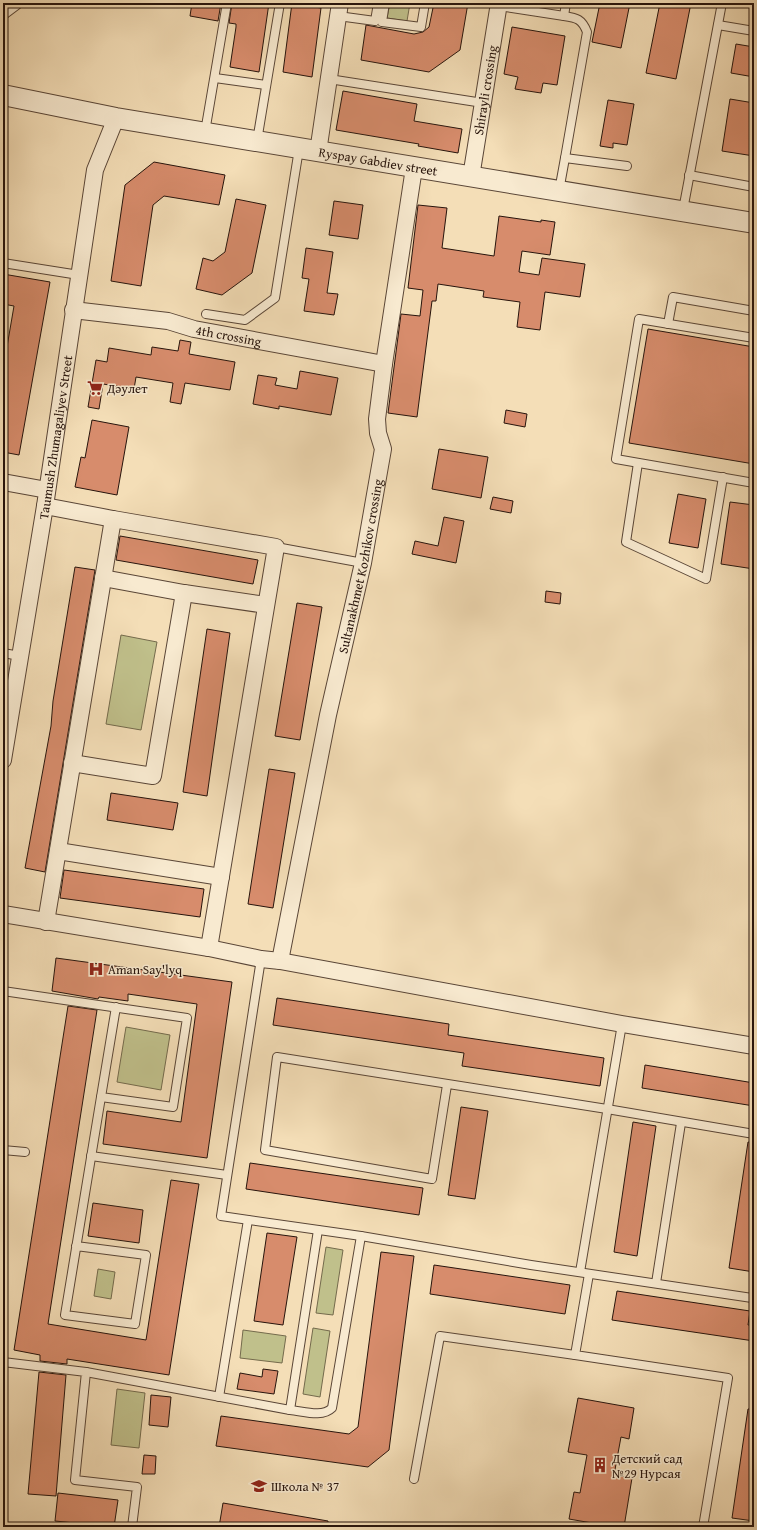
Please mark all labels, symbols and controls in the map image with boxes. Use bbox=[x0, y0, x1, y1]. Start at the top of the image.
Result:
street label: Shirayli crossing bbox=[468, 43, 502, 136]
street label: Ryspay Gabdiev street bbox=[317, 142, 439, 180]
street label: 4th crossing bbox=[194, 320, 263, 351]
street label: Taumush Zhumagaliyev Street bbox=[33, 353, 77, 521]
supermarket icon: Дәулет bbox=[86, 379, 104, 397]
place label: Дәулет bbox=[106, 379, 148, 398]
street label: Sultanakhmet Kozhikov crossing bbox=[333, 477, 387, 655]
hospital icon: Aman Say'lyq bbox=[87, 960, 105, 978]
place label: Aman Say'lyq bbox=[108, 960, 182, 979]
place label: Детский сад №29 Нурсая bbox=[611, 1449, 683, 1483]
building icon: Детский сад №29 Нурсая bbox=[591, 1456, 609, 1474]
school or university icon: Школа № 37 bbox=[250, 1477, 268, 1495]
place label: Школа № 37 bbox=[271, 1477, 339, 1496]

